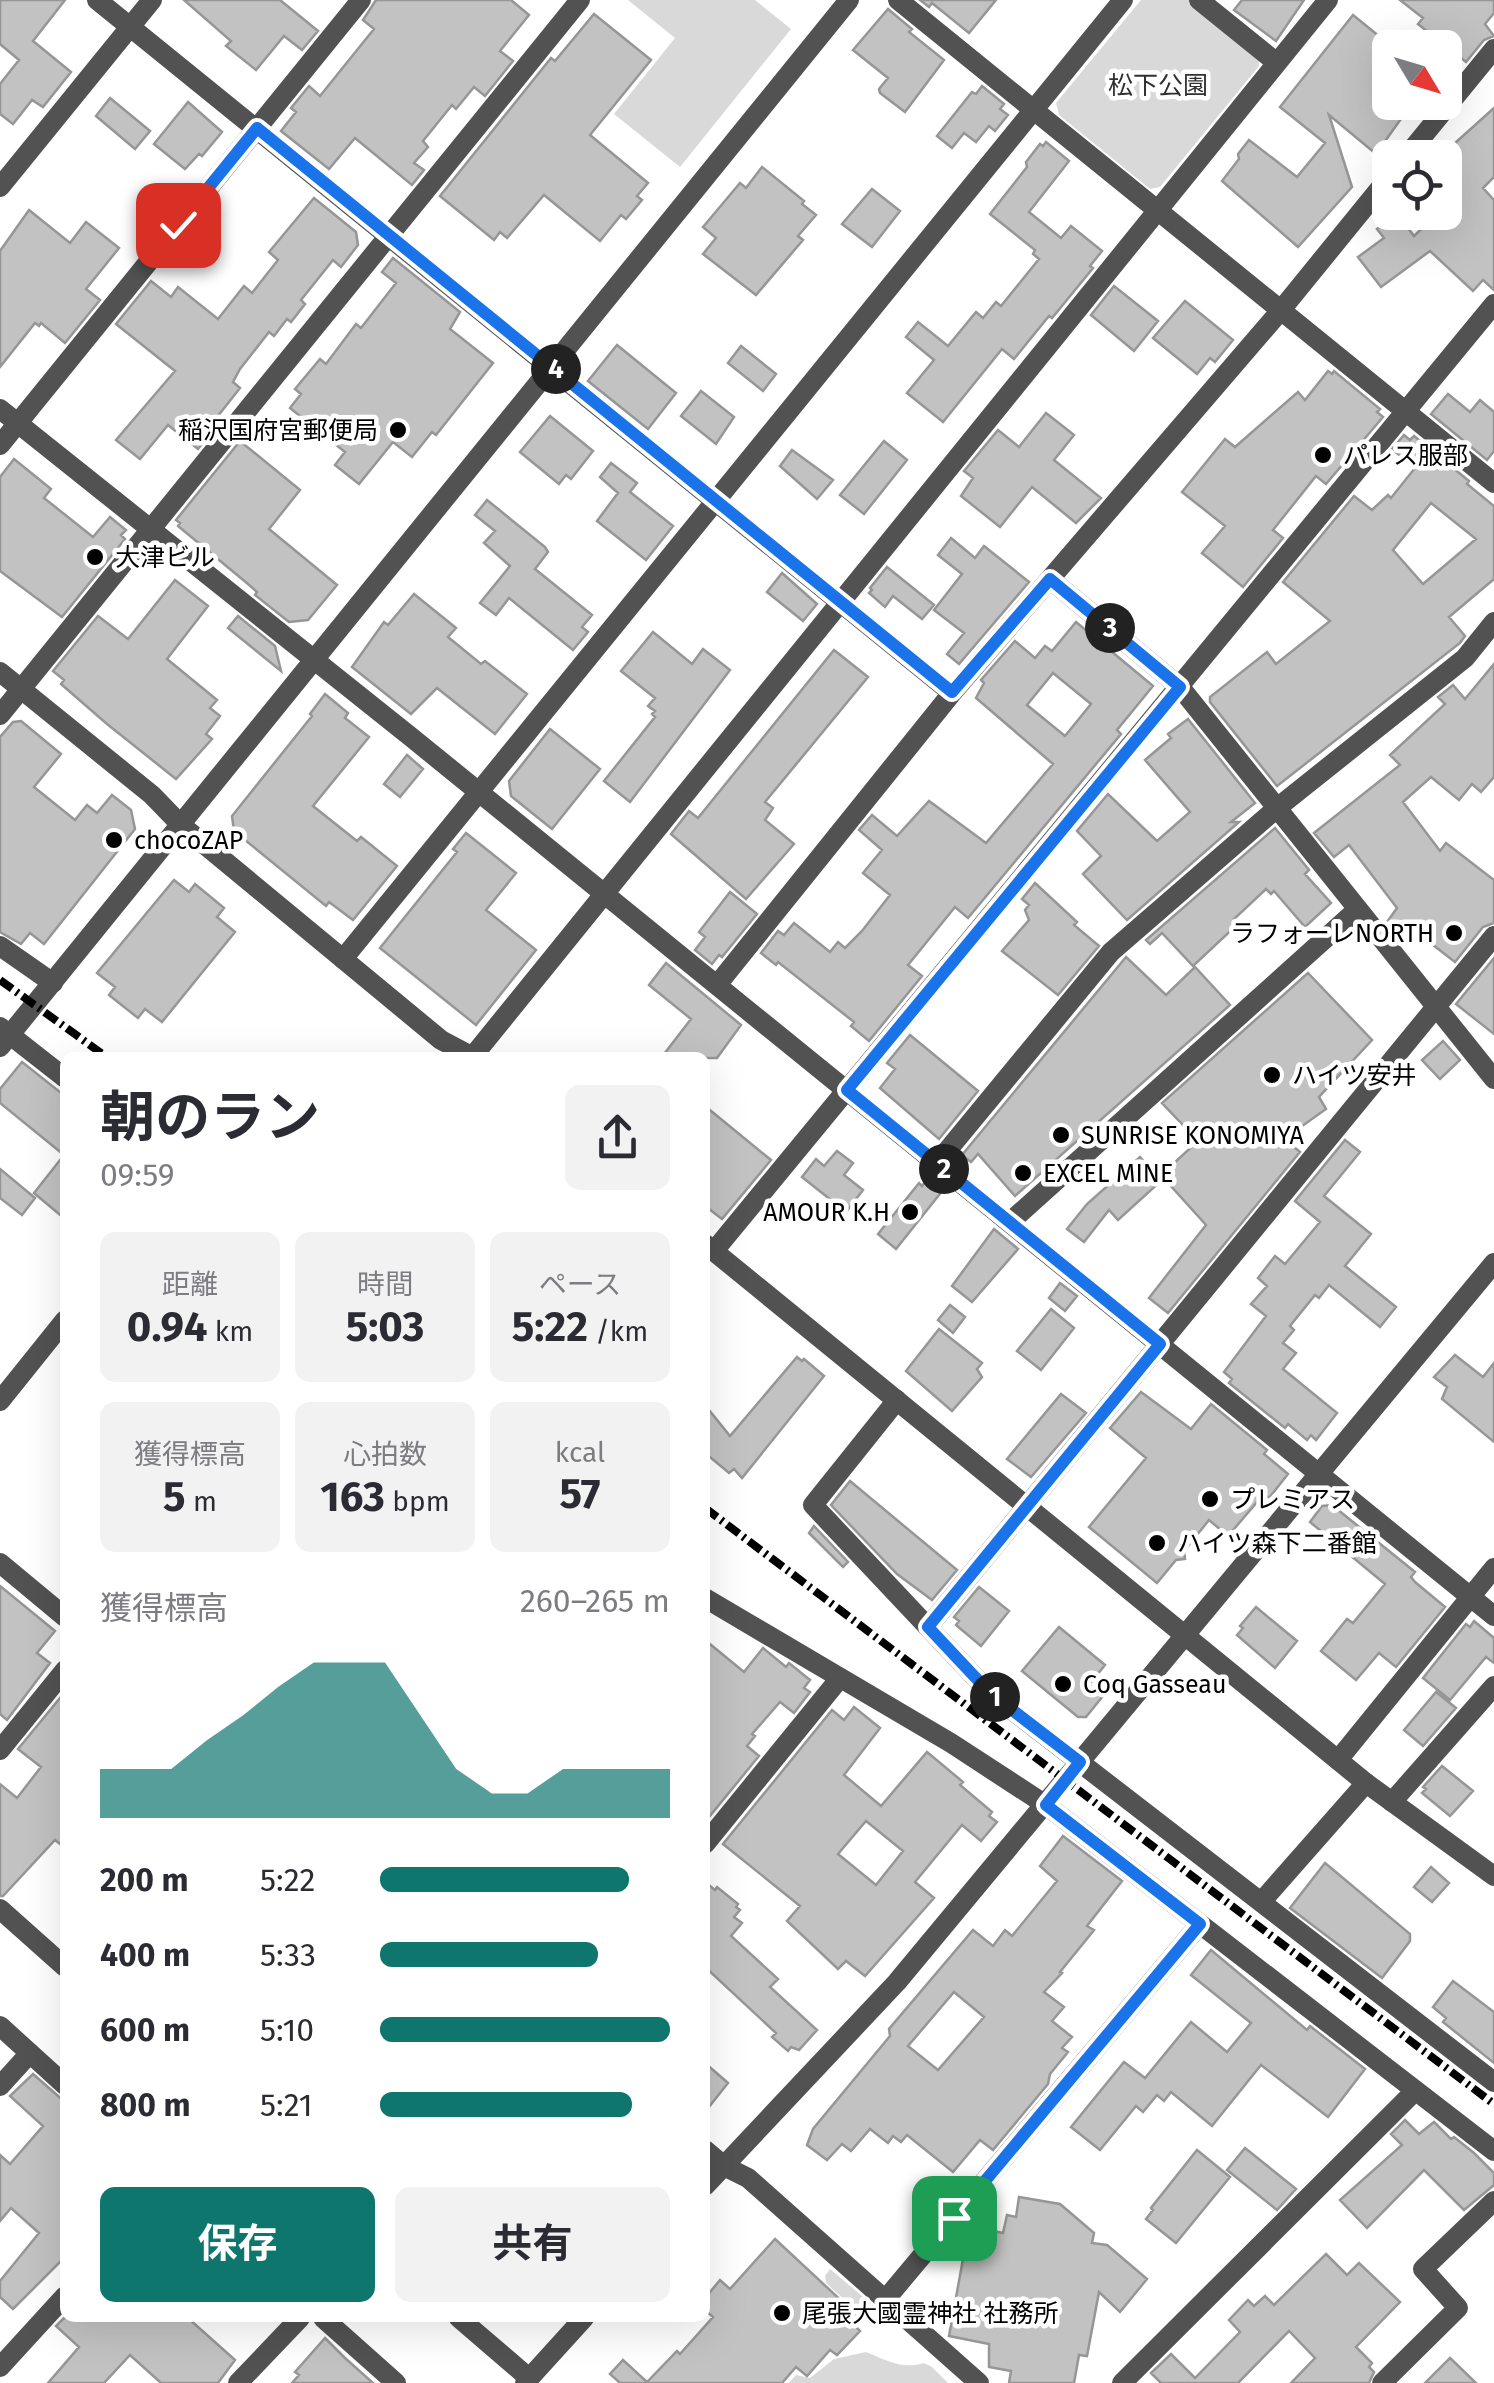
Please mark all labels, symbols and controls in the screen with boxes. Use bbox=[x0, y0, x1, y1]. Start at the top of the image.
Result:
north arrow bbox=[1372, 30, 1462, 120]
map controls bbox=[1372, 30, 1462, 230]
park label: 松下公園 bbox=[1108, 71, 1208, 101]
button: locate bbox=[1372, 140, 1462, 230]
pin bbox=[136, 183, 221, 268]
icon: check bbox=[151, 198, 206, 253]
pin: 4 bbox=[531, 344, 581, 394]
text: 4 bbox=[548, 352, 564, 385]
place label: 稲沢国府宮郵便局 bbox=[178, 416, 378, 446]
marker: 稲沢国府宮郵便局 bbox=[387, 419, 409, 441]
place label: パレス服部 bbox=[1343, 441, 1468, 471]
marker: パレス服部 bbox=[1312, 444, 1334, 466]
place label: 大津ビル bbox=[115, 543, 215, 573]
marker: 大津ビル bbox=[84, 546, 106, 568]
pin: 3 bbox=[1085, 603, 1135, 653]
text: 3 bbox=[1103, 611, 1117, 644]
place label: chocoZAP bbox=[134, 826, 243, 856]
marker: chocoZAP bbox=[103, 829, 125, 851]
place label: ラフォーレNORTH bbox=[1230, 919, 1434, 949]
marker: ラフォーレNORTH bbox=[1443, 922, 1465, 944]
place label: ハイツ安井 bbox=[1292, 1061, 1417, 1091]
marker: ハイツ安井 bbox=[1261, 1064, 1283, 1086]
text: 朝のラン bbox=[100, 1085, 320, 1151]
button: share bbox=[565, 1085, 670, 1190]
place label: SUNRISE KONOMIYA bbox=[1081, 1121, 1305, 1151]
marker: SUNRISE KONOMIYA bbox=[1050, 1124, 1072, 1146]
pin: 2 bbox=[919, 1144, 969, 1194]
text: 2 bbox=[937, 1152, 951, 1185]
text: 09:59 bbox=[100, 1156, 175, 1194]
place label: EXCEL MINE bbox=[1043, 1159, 1173, 1189]
marker: EXCEL MINE bbox=[1012, 1162, 1034, 1184]
place label: AMOUR K.H bbox=[763, 1198, 890, 1228]
marker: AMOUR K.H bbox=[899, 1201, 921, 1223]
text: 距離 bbox=[162, 1268, 218, 1301]
text: 時間 bbox=[357, 1268, 413, 1301]
text: ペース bbox=[539, 1268, 621, 1301]
text: 0.94 bbox=[127, 1302, 207, 1352]
text: 5:03 bbox=[346, 1302, 424, 1352]
text: 5:22 bbox=[512, 1302, 588, 1352]
text: km bbox=[207, 1315, 253, 1348]
text: /km bbox=[588, 1315, 648, 1348]
text: kcal bbox=[555, 1436, 605, 1469]
text: 獲得標高 bbox=[134, 1438, 246, 1471]
text: 心拍数 bbox=[343, 1438, 427, 1471]
text: 57 bbox=[560, 1469, 601, 1519]
text: 5 bbox=[163, 1472, 186, 1522]
text: 163 bbox=[320, 1472, 385, 1522]
text: m bbox=[186, 1485, 217, 1518]
text: bpm bbox=[385, 1485, 450, 1518]
place label: プレミアス bbox=[1230, 1485, 1355, 1515]
marker: プレミアス bbox=[1199, 1488, 1221, 1510]
place label: ハイツ森下二番館 bbox=[1177, 1529, 1377, 1559]
marker: ハイツ森下二番館 bbox=[1146, 1532, 1168, 1554]
text: 260–265 m bbox=[520, 1582, 670, 1620]
text: 獲得標高 bbox=[100, 1589, 228, 1627]
place label: Coq Gasseau bbox=[1083, 1670, 1226, 1700]
pin: 1 bbox=[970, 1672, 1020, 1722]
marker: Coq Gasseau bbox=[1052, 1673, 1074, 1695]
text: 1 bbox=[989, 1680, 1002, 1713]
text: 200 m bbox=[100, 1861, 189, 1899]
text: 5:22 bbox=[260, 1861, 315, 1899]
text: 400 m bbox=[100, 1936, 190, 1974]
text: 5:33 bbox=[260, 1936, 316, 1974]
text: 600 m bbox=[100, 2011, 190, 2049]
text: 5:10 bbox=[260, 2011, 314, 2049]
text: 800 m bbox=[100, 2086, 191, 2124]
text: 5:21 bbox=[260, 2086, 313, 2124]
pin bbox=[912, 2176, 997, 2261]
button: 保存 bbox=[100, 2187, 375, 2302]
button: 共有 bbox=[395, 2187, 670, 2302]
icon: arrive bbox=[927, 2191, 982, 2246]
place label: 尾張大國霊神社 社務所 bbox=[802, 2299, 1059, 2329]
marker: 尾張大國霊神社 社務所 bbox=[771, 2302, 793, 2324]

